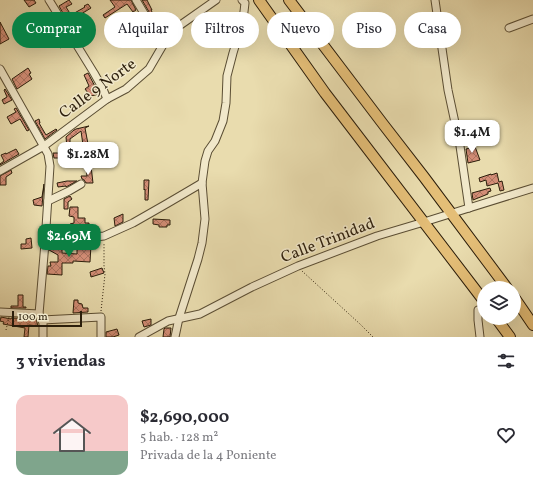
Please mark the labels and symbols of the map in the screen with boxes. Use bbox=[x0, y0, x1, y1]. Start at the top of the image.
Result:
street label: Calle 9 Norte bbox=[55, 54, 141, 124]
pin: $1.4M bbox=[444, 120, 500, 154]
pin: $1.28M bbox=[55, 142, 121, 176]
street label: Calle Trinidad bbox=[278, 213, 378, 269]
pin: $2.69M bbox=[36, 224, 102, 258]
scale bar bbox=[12, 309, 82, 328]

